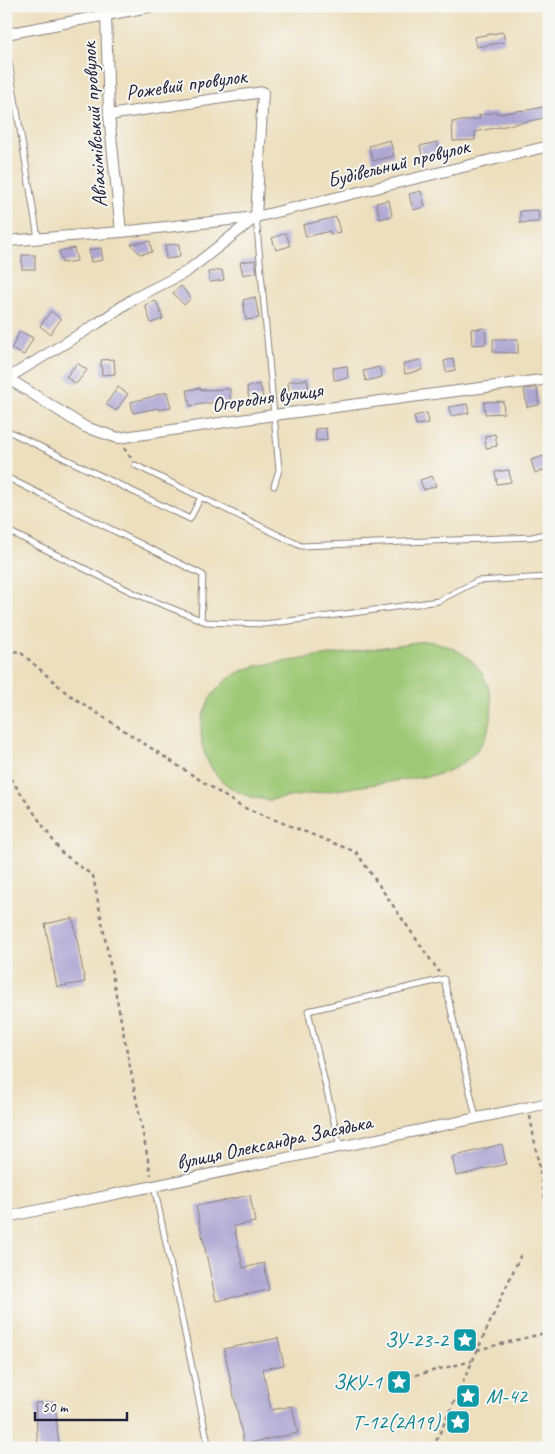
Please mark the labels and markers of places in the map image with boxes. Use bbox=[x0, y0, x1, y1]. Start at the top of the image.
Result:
place label: ЗУ-23-2 bbox=[385, 1327, 450, 1353]
place icon: ЗУ-23-2 bbox=[452, 1327, 478, 1353]
place label: ЗКУ-1 bbox=[333, 1369, 384, 1395]
place icon: ЗКУ-1 bbox=[386, 1369, 412, 1395]
place icon: М-42 bbox=[455, 1383, 481, 1409]
place label: М-42 bbox=[486, 1383, 528, 1409]
place label: Т-12(2А19) bbox=[352, 1409, 441, 1435]
place icon: Т-12(2А19) bbox=[445, 1409, 471, 1435]

